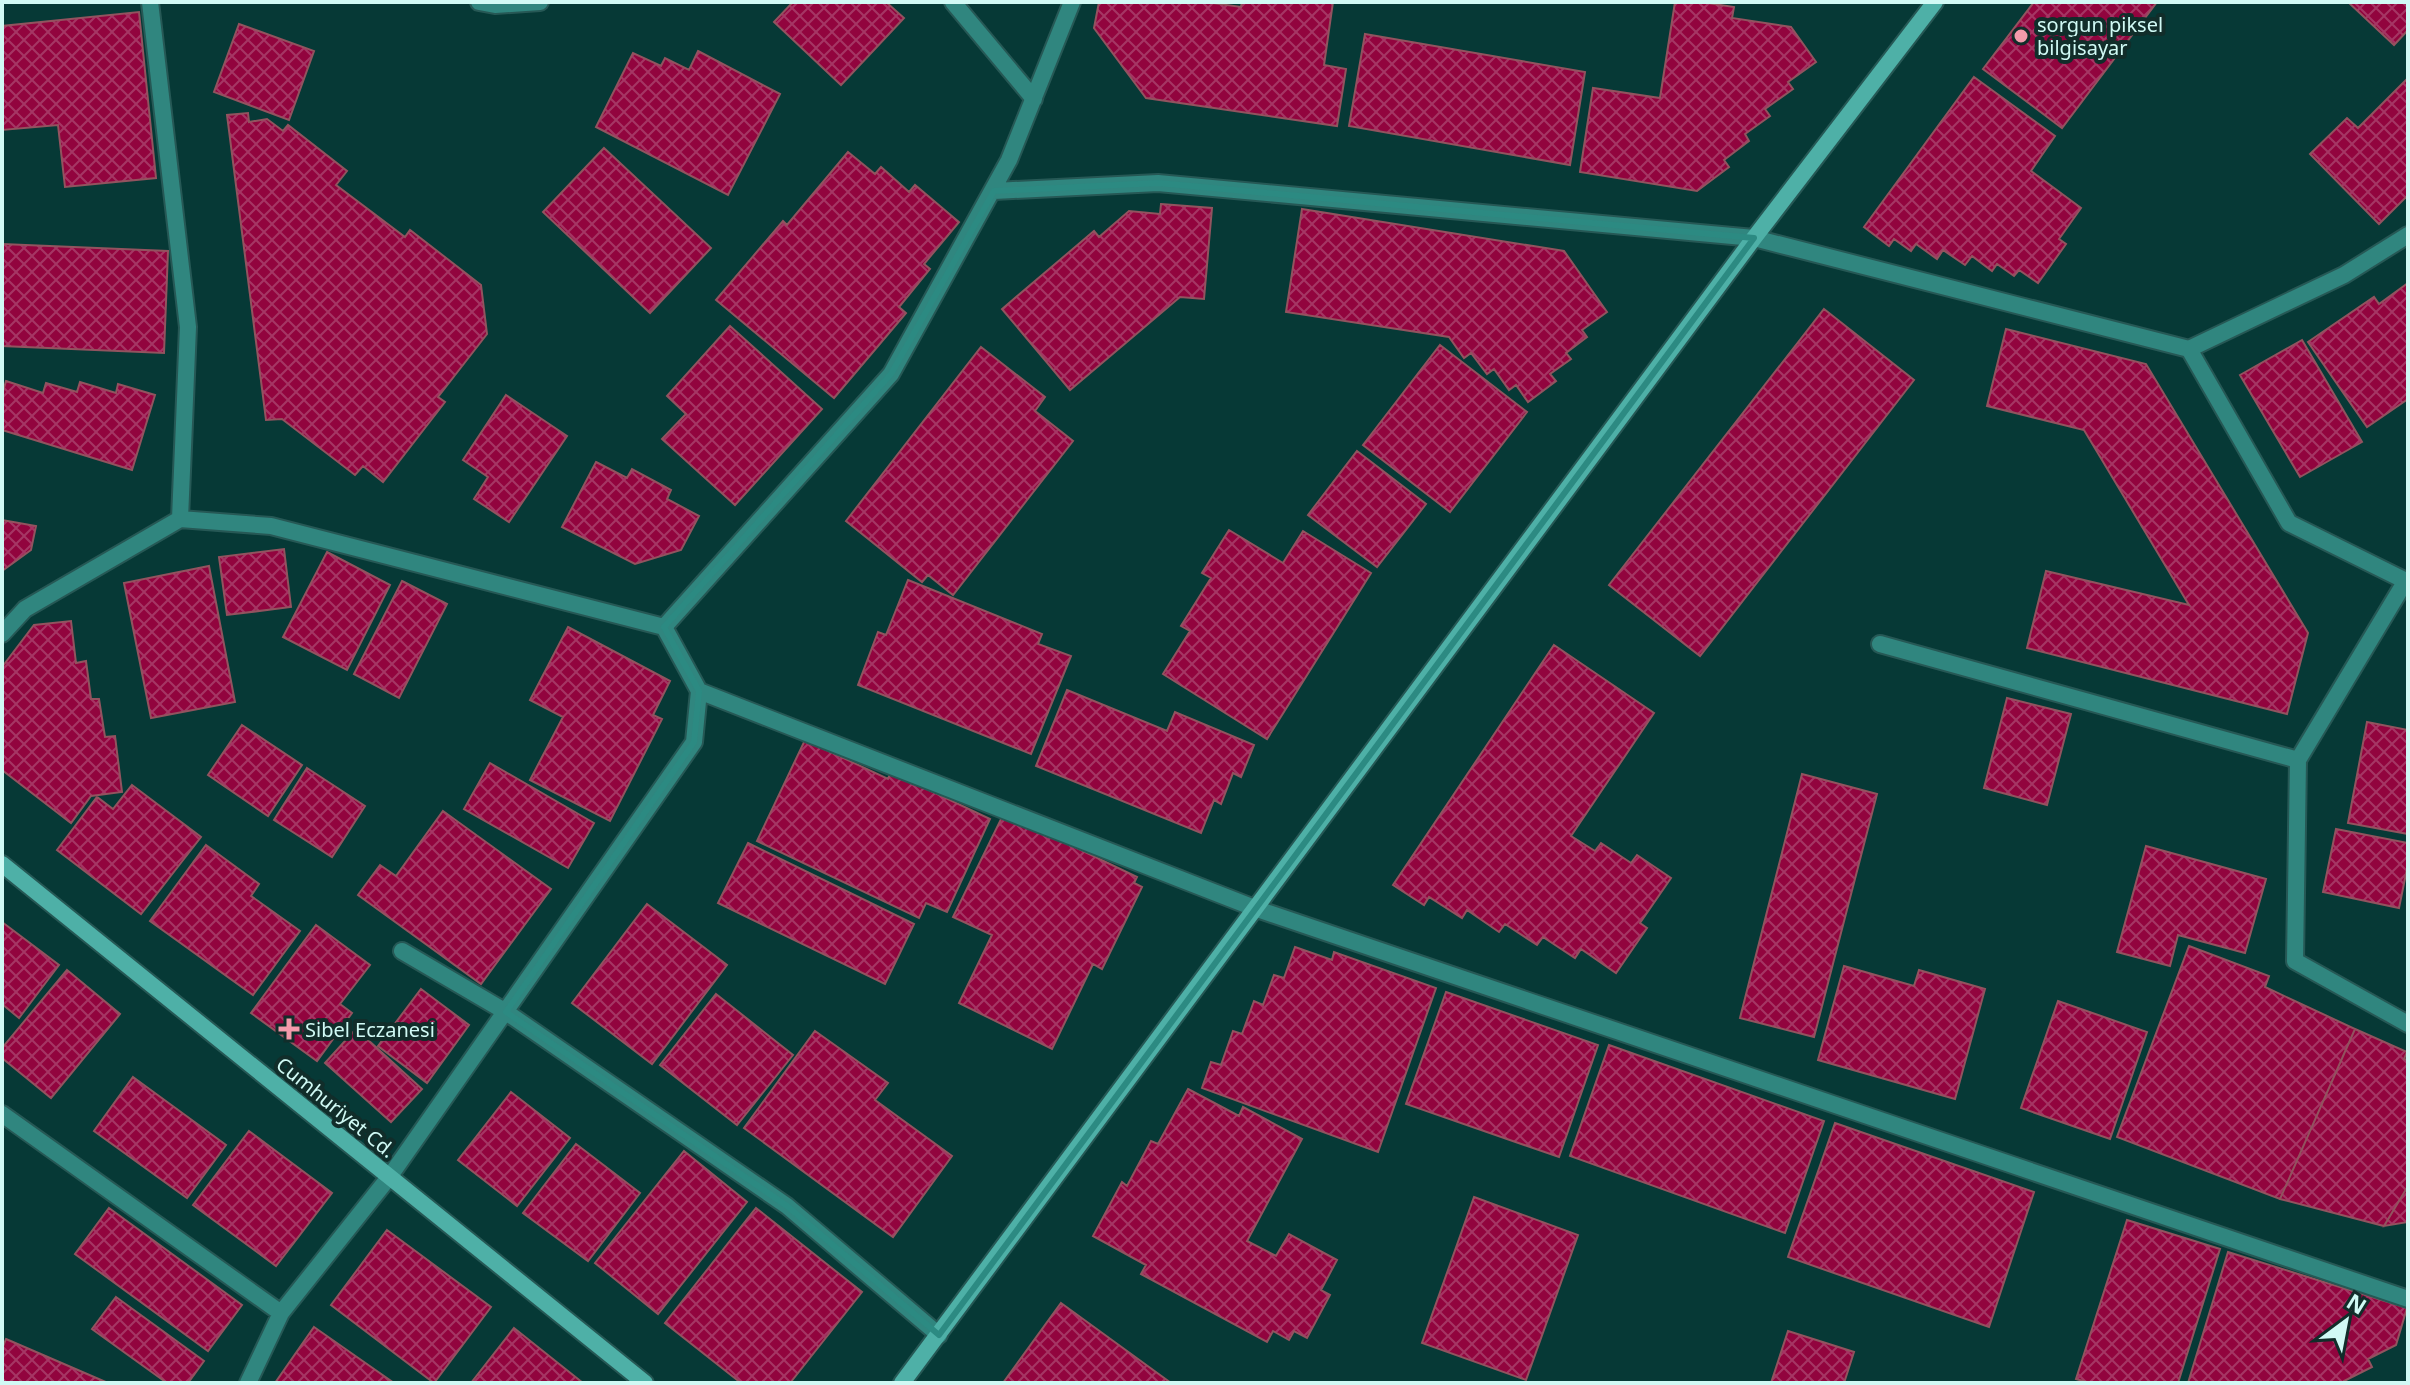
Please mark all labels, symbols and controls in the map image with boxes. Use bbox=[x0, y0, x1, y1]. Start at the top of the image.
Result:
place label: sorgun piksel bilgisayar bbox=[2037, 11, 2163, 61]
marker: sorgun piksel bilgisayar bbox=[2012, 27, 2030, 45]
place label: Sibel Eczanesi bbox=[305, 1016, 435, 1043]
marker: Sibel Eczanesi bbox=[280, 1020, 298, 1038]
street label: Cumhuriyet Cd. bbox=[271, 1051, 401, 1163]
north arrow bbox=[2306, 1281, 2386, 1361]
text: N bbox=[2342, 1286, 2373, 1321]

